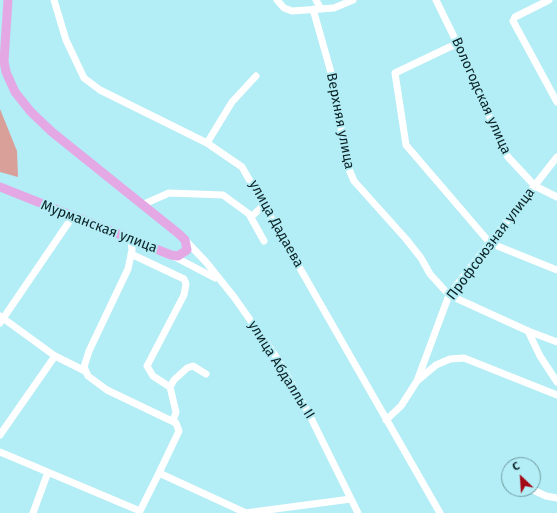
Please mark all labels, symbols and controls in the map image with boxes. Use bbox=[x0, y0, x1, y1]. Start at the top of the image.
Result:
street label: Вологодская улица bbox=[448, 35, 514, 157]
street label: Верхняя улица bbox=[322, 72, 358, 170]
street label: улица Дадаева bbox=[245, 177, 307, 271]
street label: Профсоюзная улица bbox=[443, 185, 539, 303]
street label: Мурманская улица bbox=[38, 197, 160, 257]
street label: улица Абдаллы II bbox=[244, 318, 318, 422]
north arrow bbox=[501, 457, 541, 497]
text: С bbox=[511, 459, 522, 474]

